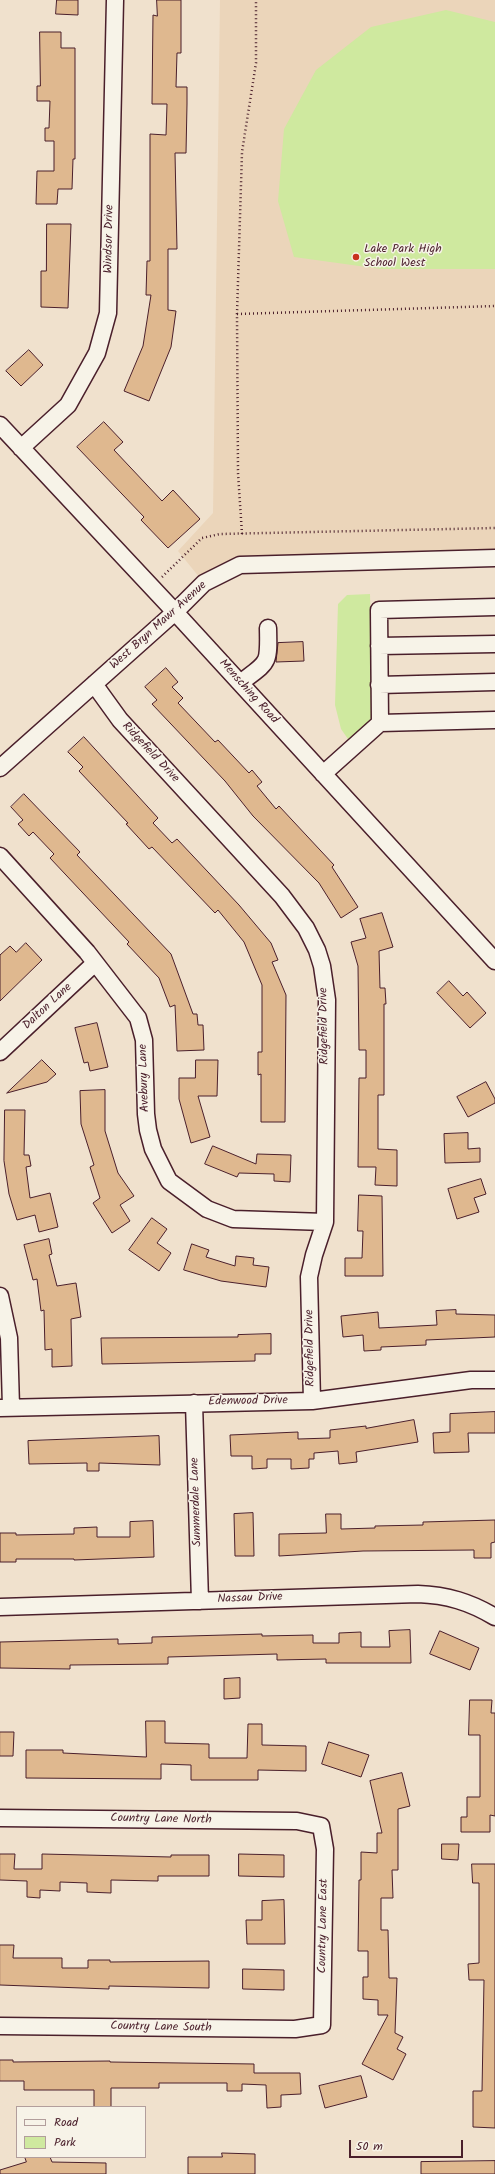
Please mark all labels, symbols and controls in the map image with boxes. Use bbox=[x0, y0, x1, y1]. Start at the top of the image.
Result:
street label: Windsor Drive bbox=[102, 204, 118, 274]
place label: Lake Park High School West bbox=[364, 243, 442, 271]
marker: Lake Park High School West bbox=[351, 252, 361, 262]
street label: West Bryn Mawr Avenue bbox=[108, 579, 210, 673]
street label: Mensching Road bbox=[215, 657, 281, 727]
street label: Ridgefield Drive bbox=[118, 720, 182, 786]
street label: Dalton Lane bbox=[21, 981, 75, 1033]
street label: Ridgefield Drive bbox=[317, 987, 333, 1065]
street label: Avebury Lane bbox=[137, 1044, 153, 1112]
street label: Ridgefield Drive bbox=[303, 1309, 319, 1387]
street label: Edenwood Drive bbox=[208, 1394, 288, 1410]
street label: Summerdale Lane bbox=[188, 1457, 206, 1547]
street label: Nassau Drive bbox=[217, 1591, 283, 1607]
street label: Country Lane North bbox=[110, 1812, 212, 1828]
street label: Country Lane East bbox=[316, 1878, 332, 1974]
street label: Country Lane South bbox=[110, 2020, 212, 2036]
legend bbox=[16, 2106, 146, 2158]
text: Road bbox=[54, 2113, 78, 2132]
scale bar bbox=[351, 2132, 465, 2158]
text: Park bbox=[54, 2133, 76, 2152]
text: 50 m bbox=[356, 2137, 383, 2156]

